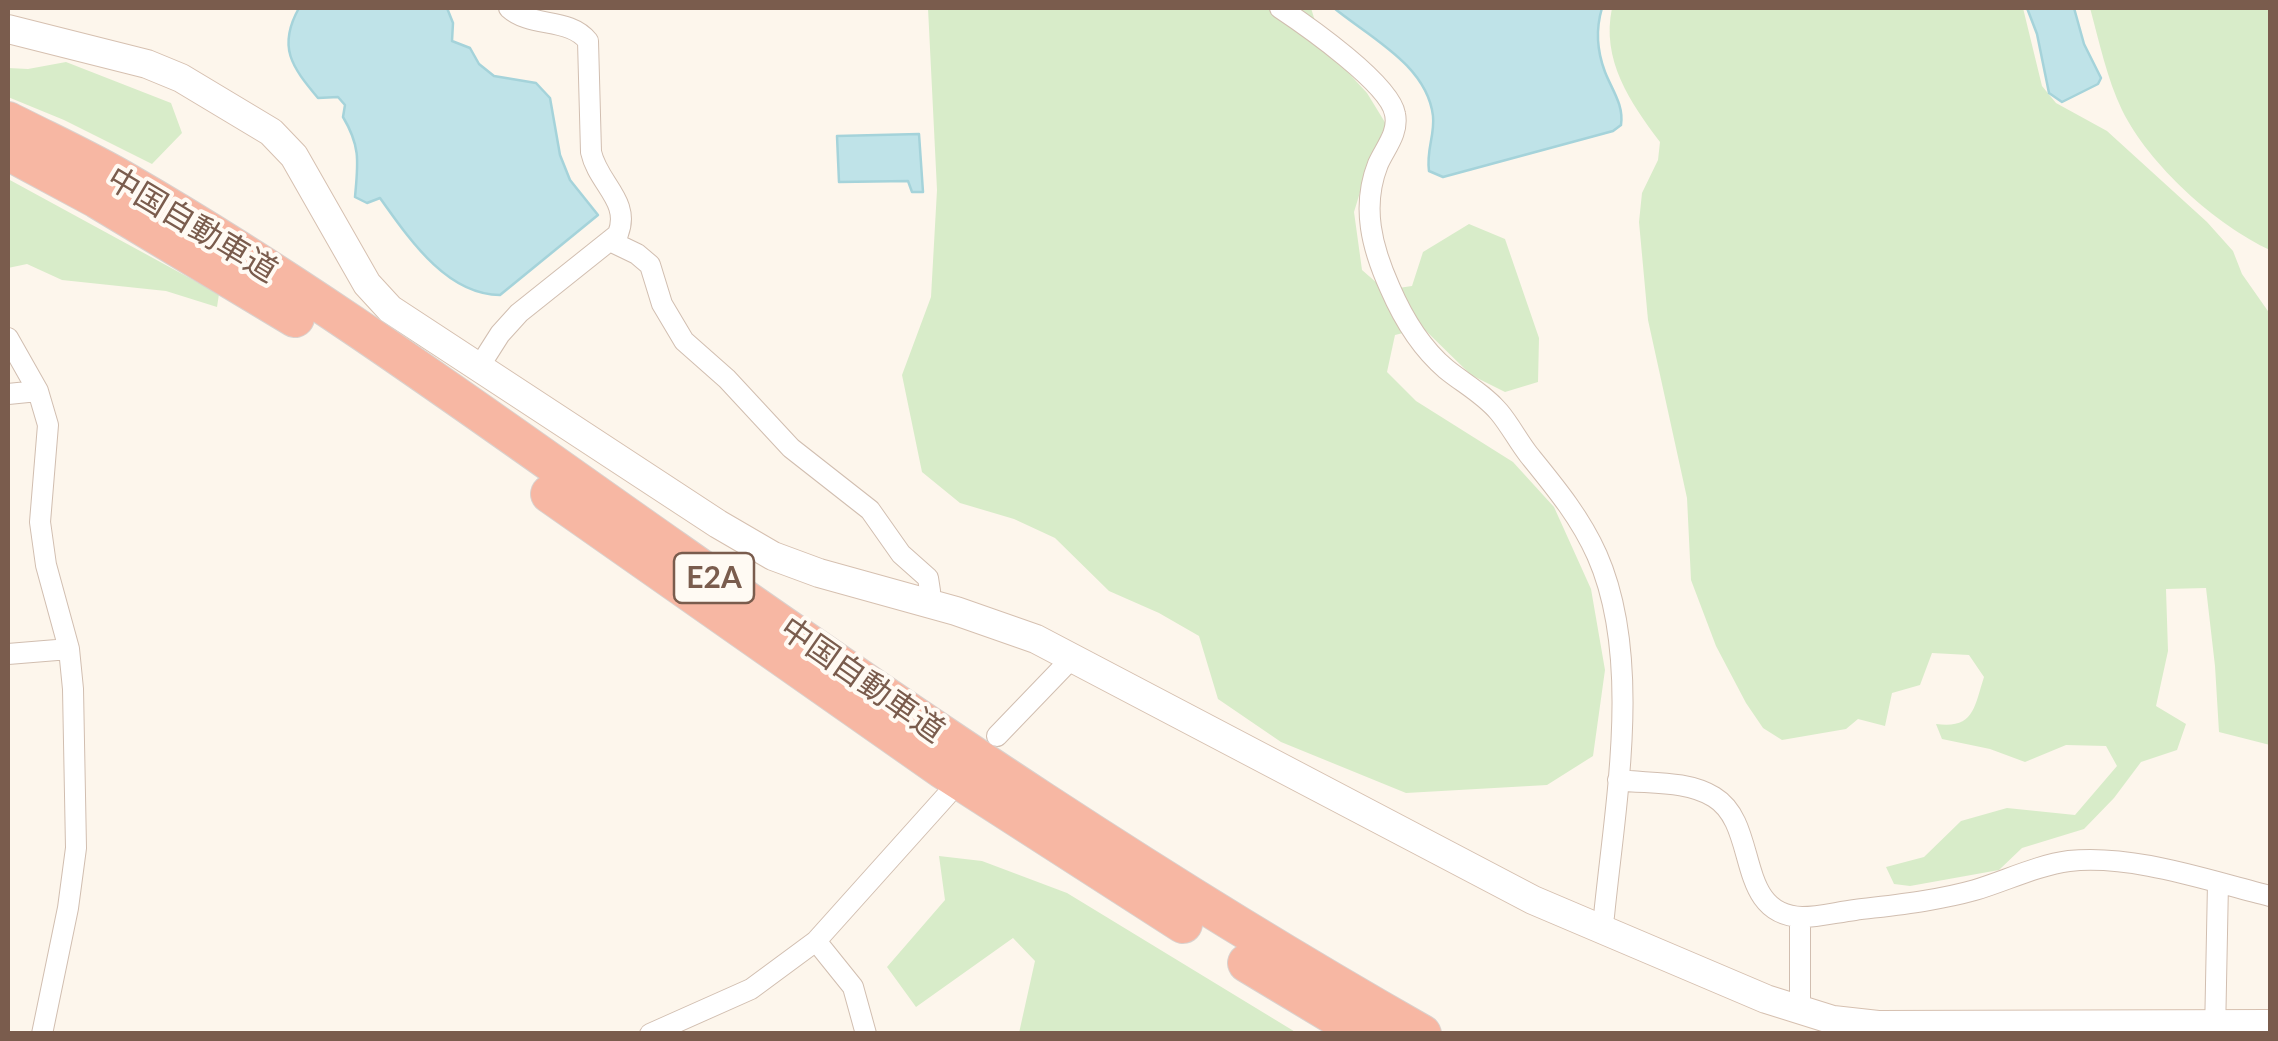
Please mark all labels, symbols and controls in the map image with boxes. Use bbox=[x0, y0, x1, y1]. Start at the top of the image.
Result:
street label: 中国自動車道 bbox=[100, 159, 284, 291]
road number: E2A bbox=[674, 553, 754, 603]
street label: 中国自動車道 bbox=[772, 609, 952, 751]

